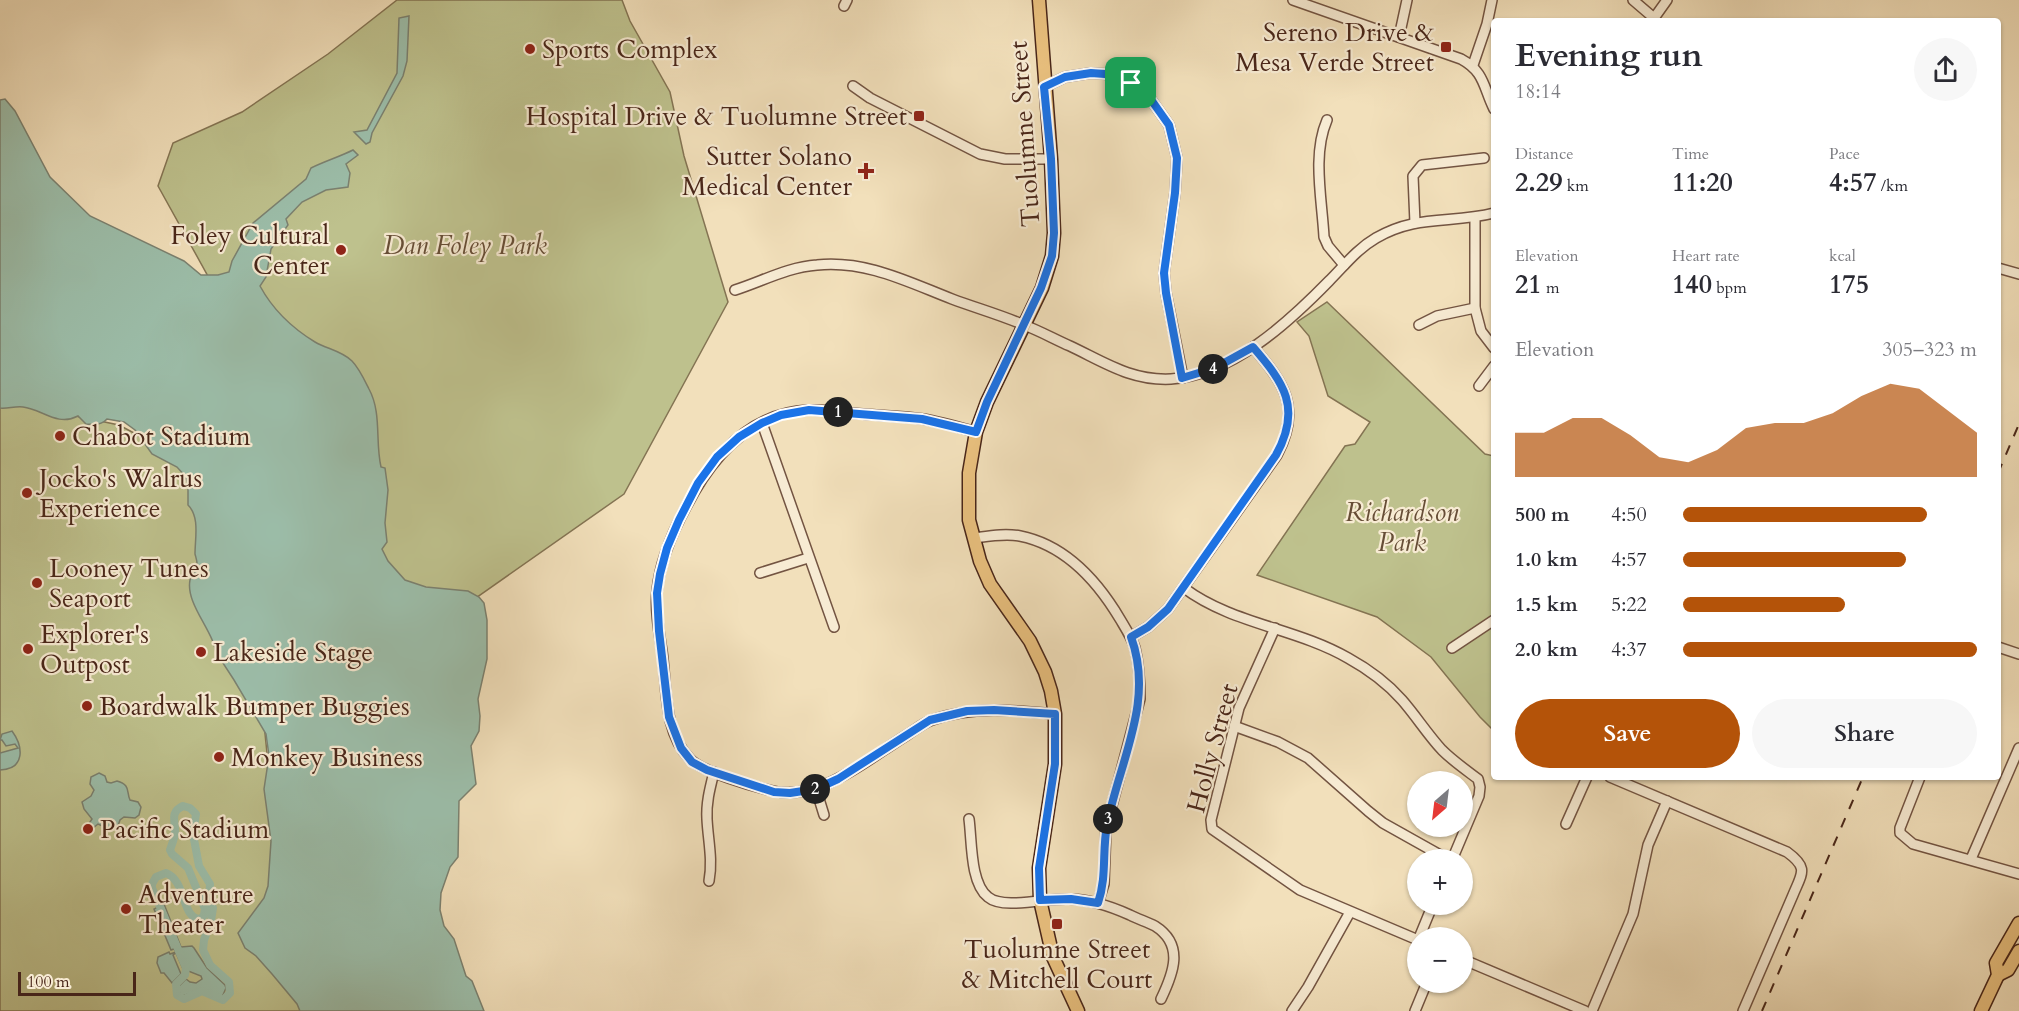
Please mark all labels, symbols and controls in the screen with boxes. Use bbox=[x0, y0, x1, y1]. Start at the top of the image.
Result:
place label: Sereno Drive & Mesa Verde Street bbox=[1235, 15, 1434, 80]
place label: Sports Complex bbox=[542, 32, 717, 67]
text: Evening run bbox=[1515, 33, 1703, 78]
button: share bbox=[1914, 38, 1977, 101]
street label: Tuolumne Street bbox=[1001, 40, 1048, 228]
marker: Sereno Drive & Mesa Verde Street bbox=[1439, 40, 1453, 54]
marker: Sports Complex bbox=[523, 42, 537, 56]
pin bbox=[1105, 57, 1156, 108]
icon: arrive bbox=[1114, 66, 1147, 99]
text: 18:14 bbox=[1515, 78, 1561, 105]
place label: Hospital Drive & Tuolumne Street bbox=[526, 99, 907, 134]
marker: Hospital Drive & Tuolumne Street bbox=[912, 109, 926, 123]
place label: Sutter Solano Medical Center bbox=[682, 139, 853, 204]
text: Distance bbox=[1515, 143, 1573, 165]
text: Time bbox=[1672, 143, 1709, 165]
text: Pace bbox=[1829, 143, 1860, 165]
marker: Sutter Solano Medical Center bbox=[857, 162, 875, 180]
text: 2.29 bbox=[1515, 165, 1563, 200]
text: 11:20 bbox=[1672, 165, 1733, 200]
text: 4:57 bbox=[1829, 165, 1877, 200]
text: km bbox=[1563, 175, 1589, 197]
text: /km bbox=[1877, 175, 1908, 197]
place label: Foley Cultural Center bbox=[170, 218, 330, 283]
park label: Dan Foley Park bbox=[383, 228, 547, 263]
marker: Foley Cultural Center bbox=[334, 243, 348, 257]
text: Elevation bbox=[1515, 245, 1579, 267]
text: Heart rate bbox=[1672, 245, 1740, 267]
text: kcal bbox=[1829, 245, 1856, 267]
text: 21 bbox=[1515, 267, 1542, 302]
text: 140 bbox=[1672, 267, 1712, 302]
text: 175 bbox=[1829, 267, 1869, 302]
text: m bbox=[1542, 277, 1559, 299]
text: bpm bbox=[1712, 277, 1747, 299]
text: Elevation bbox=[1515, 336, 1594, 363]
text: 305–323 m bbox=[1882, 336, 1977, 363]
pin: 4 bbox=[1198, 354, 1228, 384]
text: 4 bbox=[1209, 358, 1217, 380]
pin: 1 bbox=[823, 397, 853, 427]
text: 1 bbox=[834, 401, 842, 423]
place label: Chabot Stadium bbox=[72, 419, 250, 454]
marker: Chabot Stadium bbox=[53, 429, 67, 443]
place label: Jocko's Walrus Experience bbox=[35, 461, 202, 526]
marker: Jocko's Walrus Experience bbox=[20, 486, 34, 500]
park label: Richardson Park bbox=[1345, 495, 1459, 560]
text: 500 m bbox=[1515, 501, 1570, 528]
text: 4:50 bbox=[1611, 501, 1647, 528]
text: 1.0 km bbox=[1515, 546, 1578, 573]
text: 4:57 bbox=[1611, 546, 1647, 573]
place label: Looney Tunes Seaport bbox=[49, 551, 209, 616]
marker: Looney Tunes Seaport bbox=[30, 576, 44, 590]
text: 1.5 km bbox=[1515, 591, 1578, 618]
text: 5:22 bbox=[1611, 591, 1647, 618]
place label: Explorer's Outpost bbox=[40, 617, 149, 682]
place label: Lakeside Stage bbox=[213, 635, 373, 670]
text: 2.0 km bbox=[1515, 636, 1578, 663]
text: 4:37 bbox=[1611, 636, 1647, 663]
marker: Explorer's Outpost bbox=[21, 642, 35, 656]
marker: Lakeside Stage bbox=[194, 645, 208, 659]
street label: Holly Street bbox=[1178, 680, 1247, 817]
place label: Boardwalk Bumper Buggies bbox=[99, 689, 410, 724]
marker: Boardwalk Bumper Buggies bbox=[80, 699, 94, 713]
button: Save bbox=[1515, 699, 1740, 768]
button: Share bbox=[1752, 699, 1977, 768]
place label: Monkey Business bbox=[231, 740, 423, 775]
marker: Monkey Business bbox=[212, 750, 226, 764]
north arrow bbox=[1407, 771, 1473, 837]
map controls bbox=[1407, 771, 1473, 993]
pin: 2 bbox=[800, 774, 830, 804]
text: 2 bbox=[811, 778, 819, 800]
pin: 3 bbox=[1093, 804, 1123, 834]
text: 3 bbox=[1104, 808, 1112, 830]
place label: Pacific Stadium bbox=[100, 812, 269, 847]
marker: Pacific Stadium bbox=[81, 822, 95, 836]
button: + bbox=[1407, 849, 1473, 915]
place label: Adventure Theater bbox=[138, 877, 254, 942]
marker: Adventure Theater bbox=[119, 902, 133, 916]
marker: Tuolumne Street & Mitchell Court bbox=[1050, 917, 1064, 931]
button: − bbox=[1407, 927, 1473, 993]
place label: Tuolumne Street & Mitchell Court bbox=[962, 932, 1152, 997]
scale bar bbox=[18, 969, 136, 996]
text: 100 m bbox=[27, 971, 69, 993]

